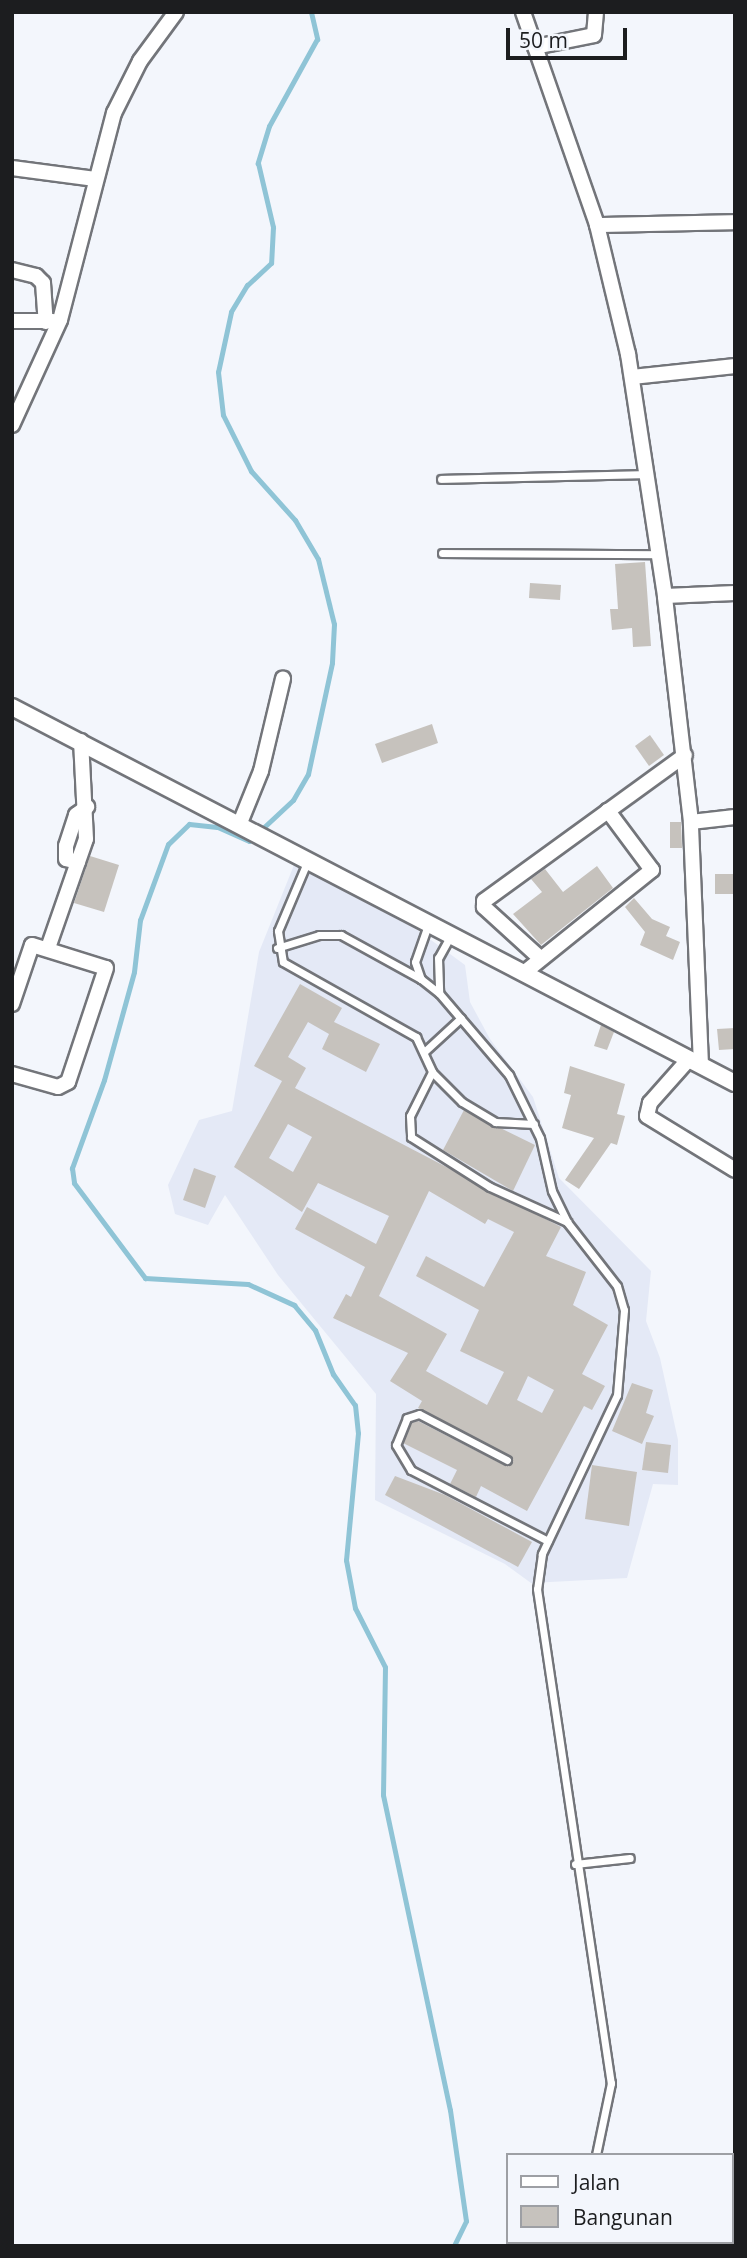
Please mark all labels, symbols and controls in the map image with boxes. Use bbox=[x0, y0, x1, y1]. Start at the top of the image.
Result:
scale bar bbox=[509, 14, 630, 58]
text: 50 m bbox=[519, 26, 568, 54]
legend bbox=[505, 2153, 733, 2244]
text: Jalan bbox=[573, 2168, 620, 2196]
text: Bangunan bbox=[573, 2203, 673, 2231]

